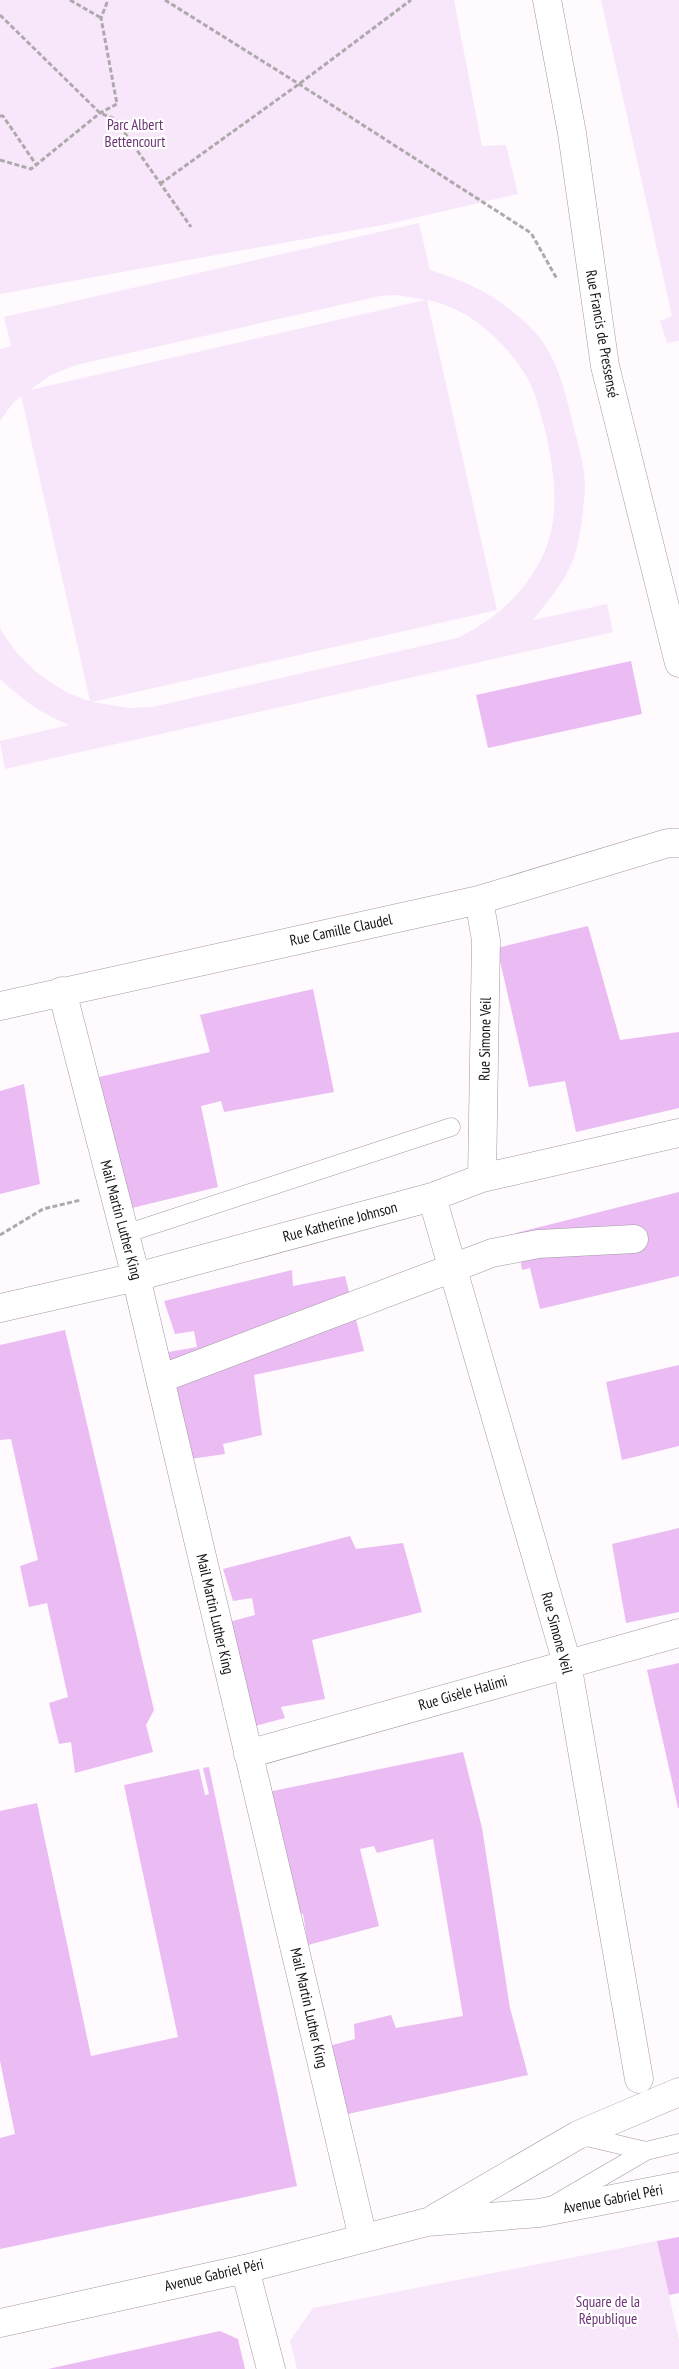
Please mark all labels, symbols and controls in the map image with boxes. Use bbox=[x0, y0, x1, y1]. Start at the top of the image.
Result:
park label: Parc Albert Bettencourt bbox=[105, 115, 165, 151]
street label: Rue Francis de Pressensé bbox=[582, 268, 623, 399]
street label: Rue Camille Claudel bbox=[288, 909, 394, 950]
street label: Rue Simone Veil bbox=[474, 996, 495, 1081]
street label: Mail Martin Luther King bbox=[96, 1158, 147, 1282]
street label: Rue Katherine Johnson bbox=[281, 1197, 399, 1246]
street label: Mail Martin Luther King bbox=[192, 1552, 239, 1676]
street label: Rue Simone Veil bbox=[537, 1590, 578, 1676]
street label: Rue Gisèle Halimi bbox=[416, 1671, 510, 1714]
street label: Mail Martin Luther King bbox=[286, 1946, 333, 2070]
street label: Avenue Gabriel Péri bbox=[561, 2180, 664, 2217]
street label: Avenue Gabriel Péri bbox=[162, 2254, 265, 2295]
park label: Square de la République bbox=[576, 2292, 640, 2328]

